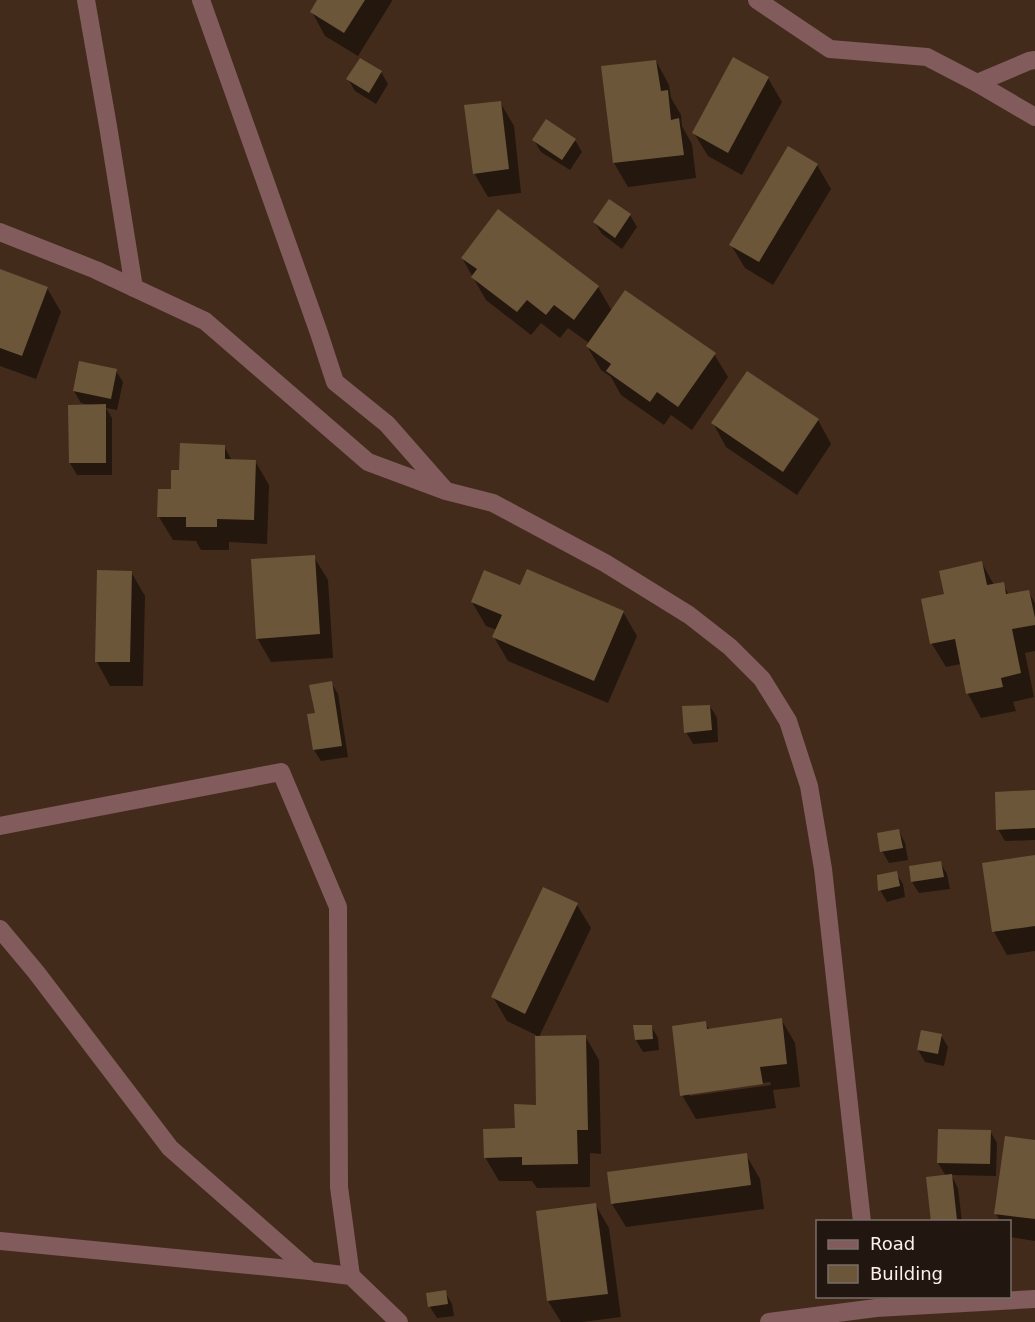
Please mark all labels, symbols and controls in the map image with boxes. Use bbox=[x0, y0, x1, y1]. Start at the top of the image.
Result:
legend bbox=[816, 1220, 1011, 1298]
text: Road bbox=[870, 1233, 915, 1254]
text: Building bbox=[870, 1263, 943, 1284]

